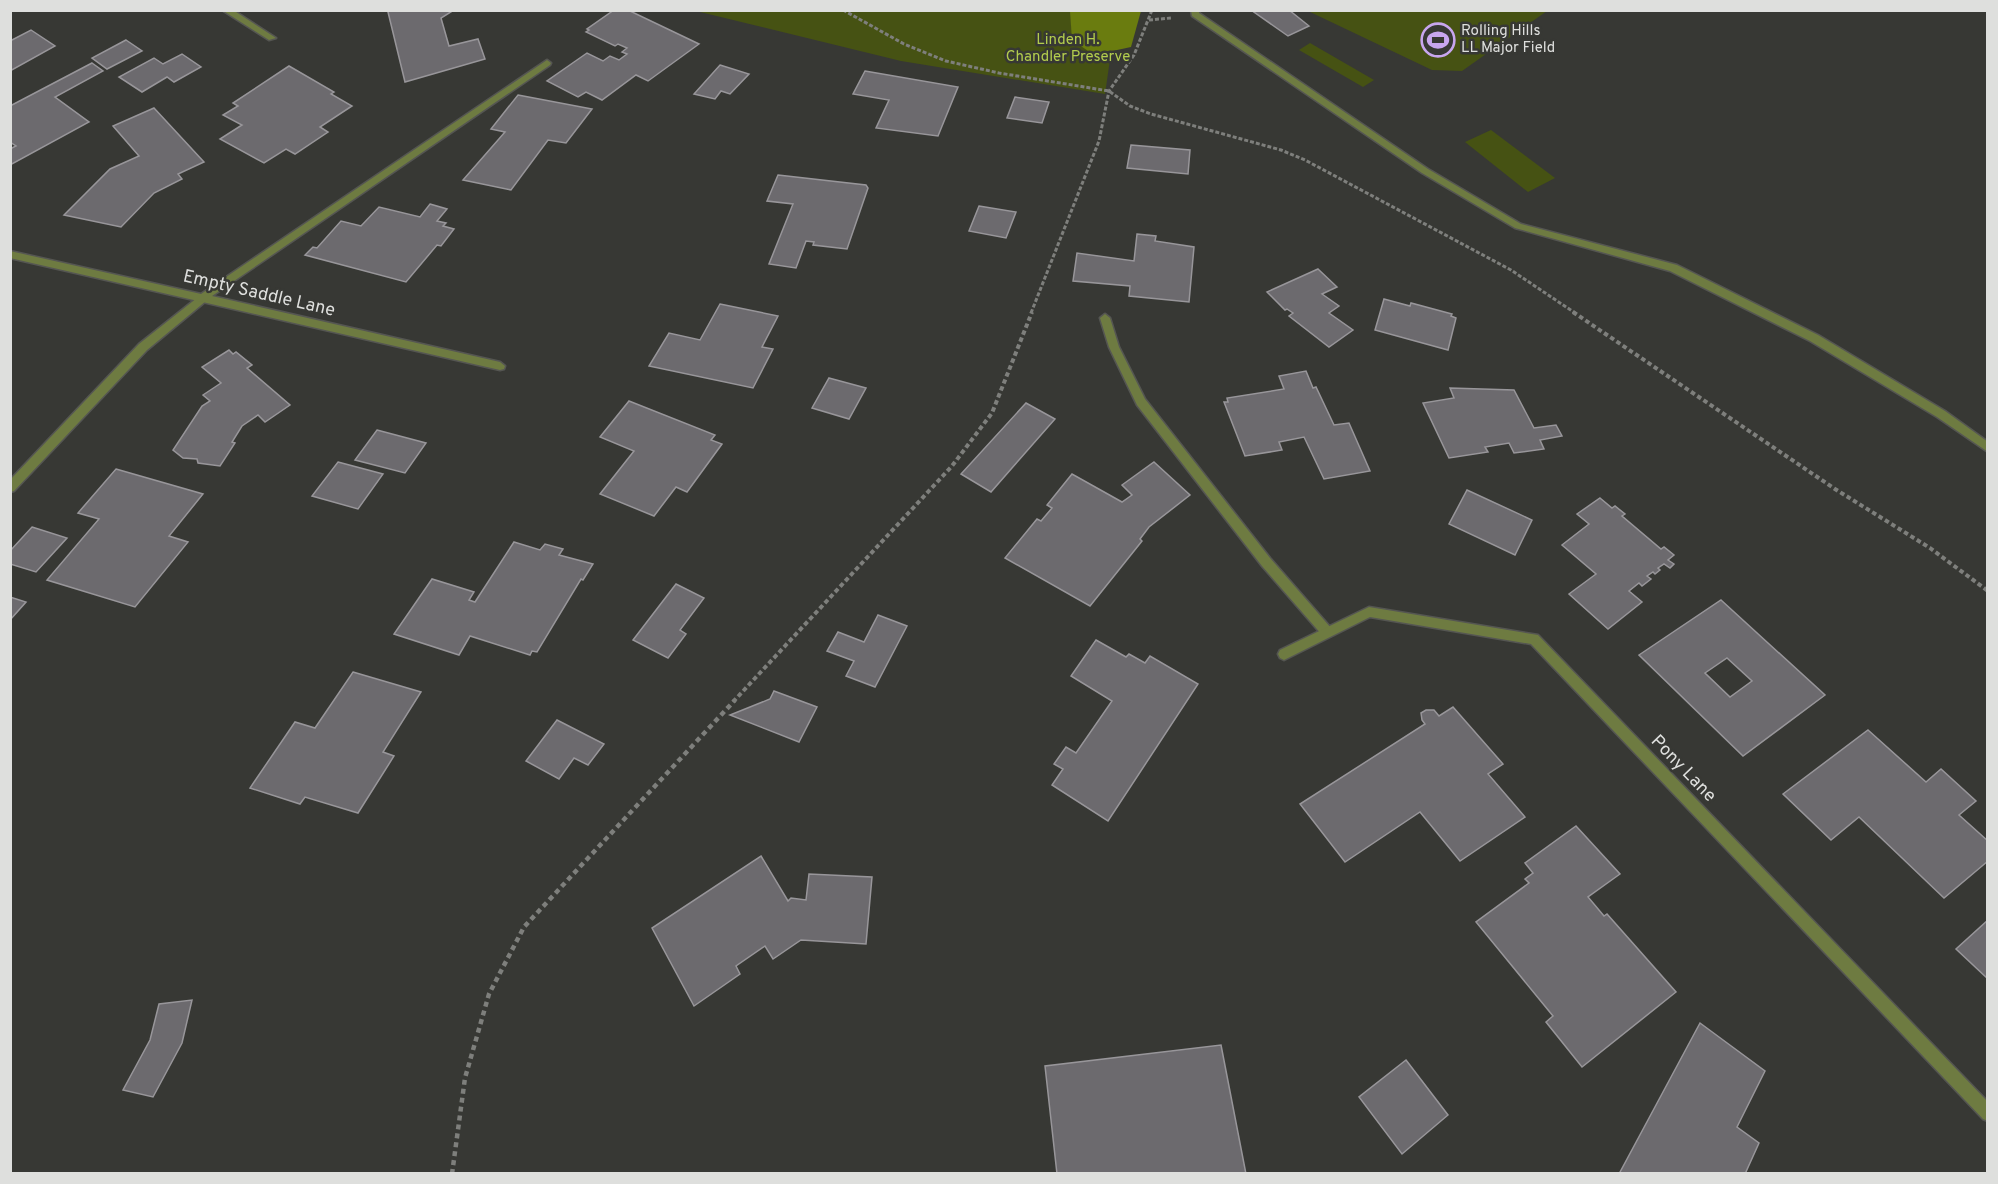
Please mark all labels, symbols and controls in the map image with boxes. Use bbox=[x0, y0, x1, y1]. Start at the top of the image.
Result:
sports icon: Rolling Hills LL Major Field bbox=[1420, 22, 1456, 58]
place label: Rolling Hills LL Major Field bbox=[1461, 22, 1555, 58]
park label: Linden H. Chandler Preserve bbox=[1006, 31, 1130, 67]
street label: Empty Saddle Lane bbox=[181, 265, 337, 323]
street label: Pony Lane bbox=[1645, 730, 1721, 808]

